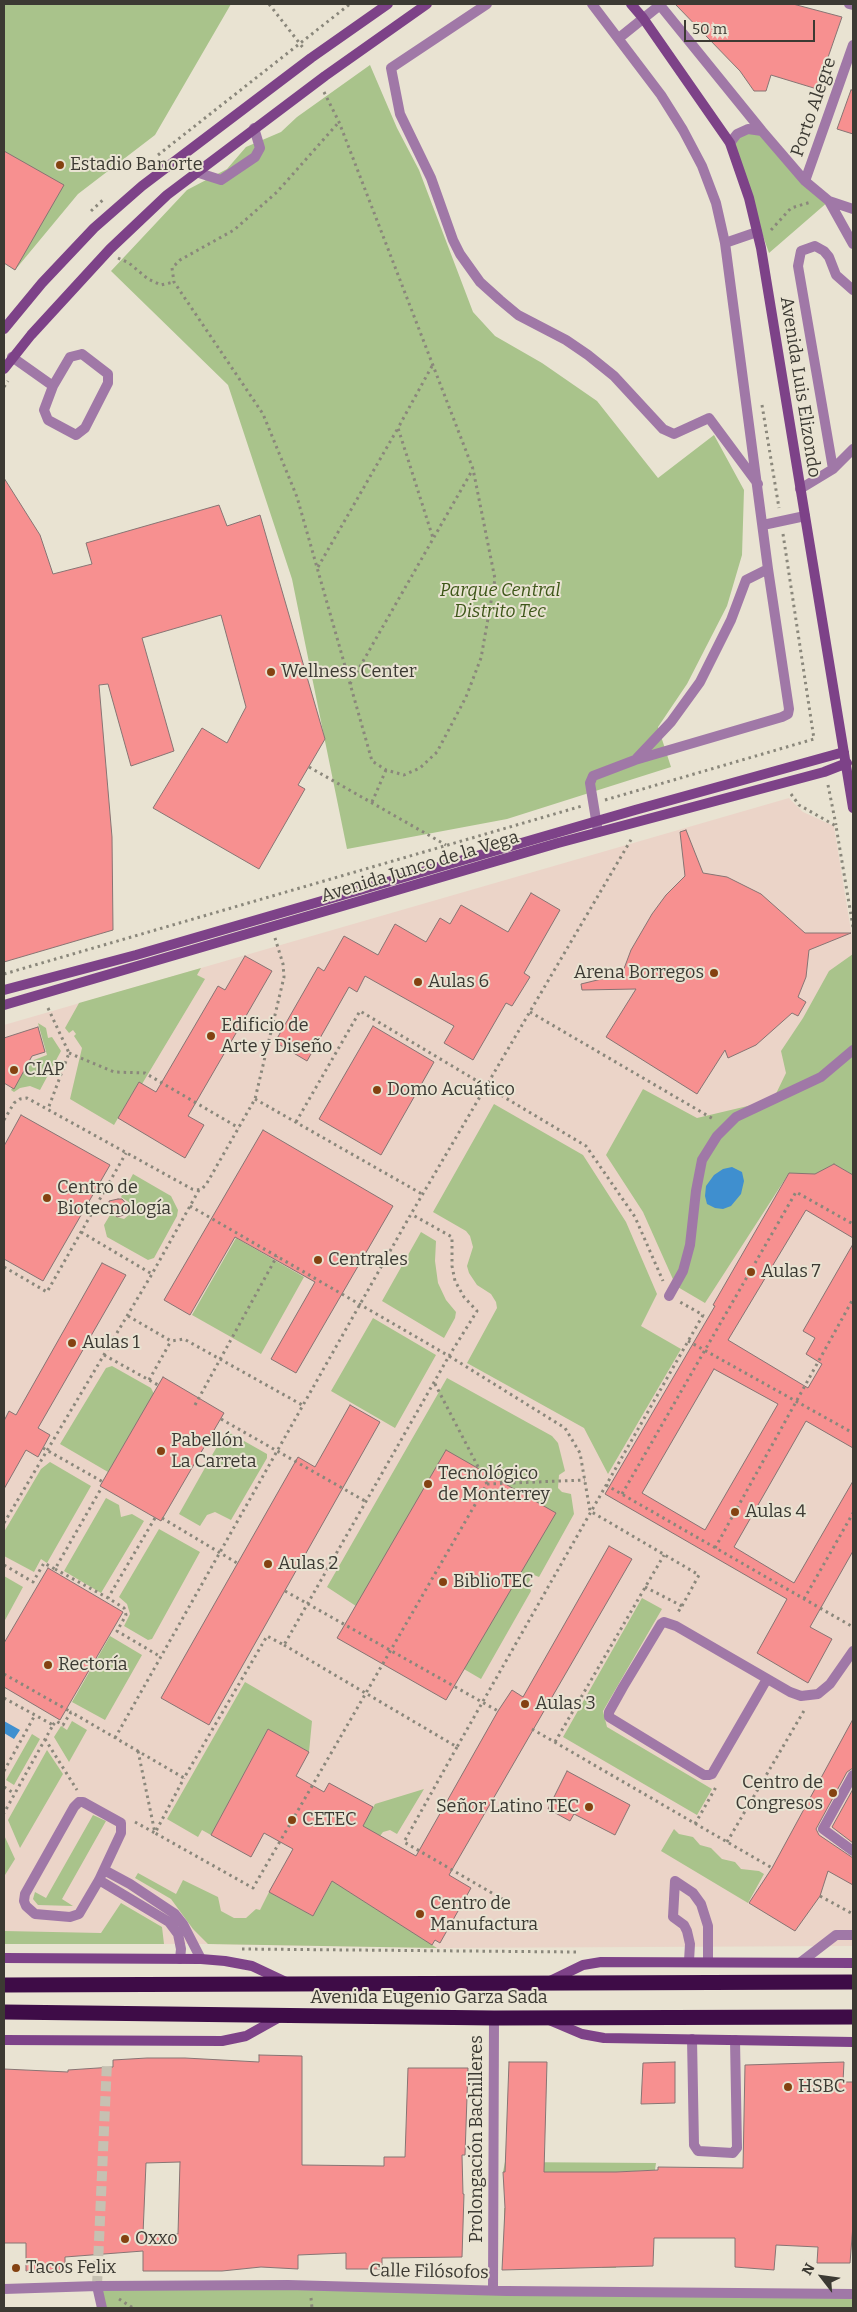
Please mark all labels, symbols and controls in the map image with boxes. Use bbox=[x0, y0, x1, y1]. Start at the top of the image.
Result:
scale bar bbox=[687, 10, 818, 42]
text: 50 m bbox=[692, 20, 727, 38]
street label: Porto Alegre bbox=[787, 54, 841, 160]
place label: Estadio Banorte bbox=[70, 154, 202, 176]
marker: Estadio Banorte bbox=[54, 159, 66, 171]
street label: Avenida Luis Elizondo bbox=[775, 295, 825, 479]
park label: Parque Central Distrito Tec bbox=[440, 580, 560, 622]
place label: Wellness Center bbox=[281, 661, 417, 683]
marker: Wellness Center bbox=[265, 666, 277, 678]
street label: Avenida Junco de la Vega bbox=[318, 827, 522, 907]
place label: Arena Borregos bbox=[574, 962, 704, 984]
marker: Arena Borregos bbox=[708, 967, 720, 979]
place label: Aulas 6 bbox=[428, 971, 489, 993]
marker: Aulas 6 bbox=[412, 976, 424, 988]
place label: Edificio de Arte y Diseño bbox=[221, 1015, 332, 1058]
marker: Edificio de Arte y Diseño bbox=[205, 1030, 217, 1042]
place label: CIAP bbox=[24, 1059, 64, 1081]
marker: CIAP bbox=[8, 1064, 20, 1076]
place label: Domo Acuático bbox=[387, 1079, 515, 1101]
marker: Domo Acuático bbox=[371, 1084, 383, 1096]
place label: Centro de Biotecnología bbox=[57, 1177, 171, 1220]
marker: Centro de Biotecnología bbox=[41, 1192, 53, 1204]
place label: Centrales bbox=[328, 1249, 408, 1271]
marker: Centrales bbox=[312, 1254, 324, 1266]
place label: Aulas 7 bbox=[761, 1261, 820, 1283]
marker: Aulas 7 bbox=[745, 1266, 757, 1278]
place label: Aulas 1 bbox=[82, 1332, 140, 1354]
marker: Aulas 1 bbox=[66, 1337, 78, 1349]
place label: Pabellón La Carreta bbox=[171, 1430, 257, 1472]
marker: Pabellón La Carreta bbox=[155, 1445, 167, 1457]
place label: Tecnológico de Monterrey bbox=[438, 1463, 550, 1506]
marker: Tecnológico de Monterrey bbox=[422, 1478, 434, 1490]
place label: Aulas 4 bbox=[745, 1501, 806, 1523]
marker: Aulas 4 bbox=[729, 1506, 741, 1518]
place label: Aulas 2 bbox=[278, 1553, 338, 1575]
marker: Aulas 2 bbox=[262, 1558, 274, 1570]
place label: BiblioTEC bbox=[453, 1571, 533, 1593]
marker: BiblioTEC bbox=[437, 1576, 449, 1588]
place label: Rectoría bbox=[58, 1654, 128, 1676]
marker: Rectoría bbox=[42, 1659, 54, 1671]
place label: Aulas 3 bbox=[535, 1693, 596, 1715]
marker: Aulas 3 bbox=[519, 1698, 531, 1710]
place label: Centro de Congresos bbox=[735, 1772, 823, 1815]
marker: Centro de Congresos bbox=[827, 1787, 839, 1799]
place label: Señor Latino TEC bbox=[436, 1796, 579, 1818]
marker: Señor Latino TEC bbox=[583, 1801, 595, 1813]
place label: CETEC bbox=[302, 1809, 357, 1831]
marker: CETEC bbox=[286, 1814, 298, 1826]
place label: Centro de Manufactura bbox=[430, 1893, 538, 1936]
marker: Centro de Manufactura bbox=[414, 1908, 426, 1920]
street label: Avenida Eugenio Garza Sada bbox=[310, 1987, 548, 2009]
street label: Prolongación Bachilleres bbox=[466, 2035, 488, 2243]
place label: HSBC bbox=[798, 2076, 845, 2098]
marker: HSBC bbox=[782, 2081, 794, 2093]
place label: Oxxo bbox=[135, 2228, 178, 2250]
marker: Oxxo bbox=[119, 2233, 131, 2245]
north arrow bbox=[797, 2252, 847, 2302]
place label: Tacos Felix bbox=[26, 2257, 116, 2279]
street label: Calle Filósofos bbox=[369, 2260, 489, 2284]
text: N bbox=[799, 2260, 819, 2278]
marker: Tacos Felix bbox=[10, 2262, 22, 2274]

